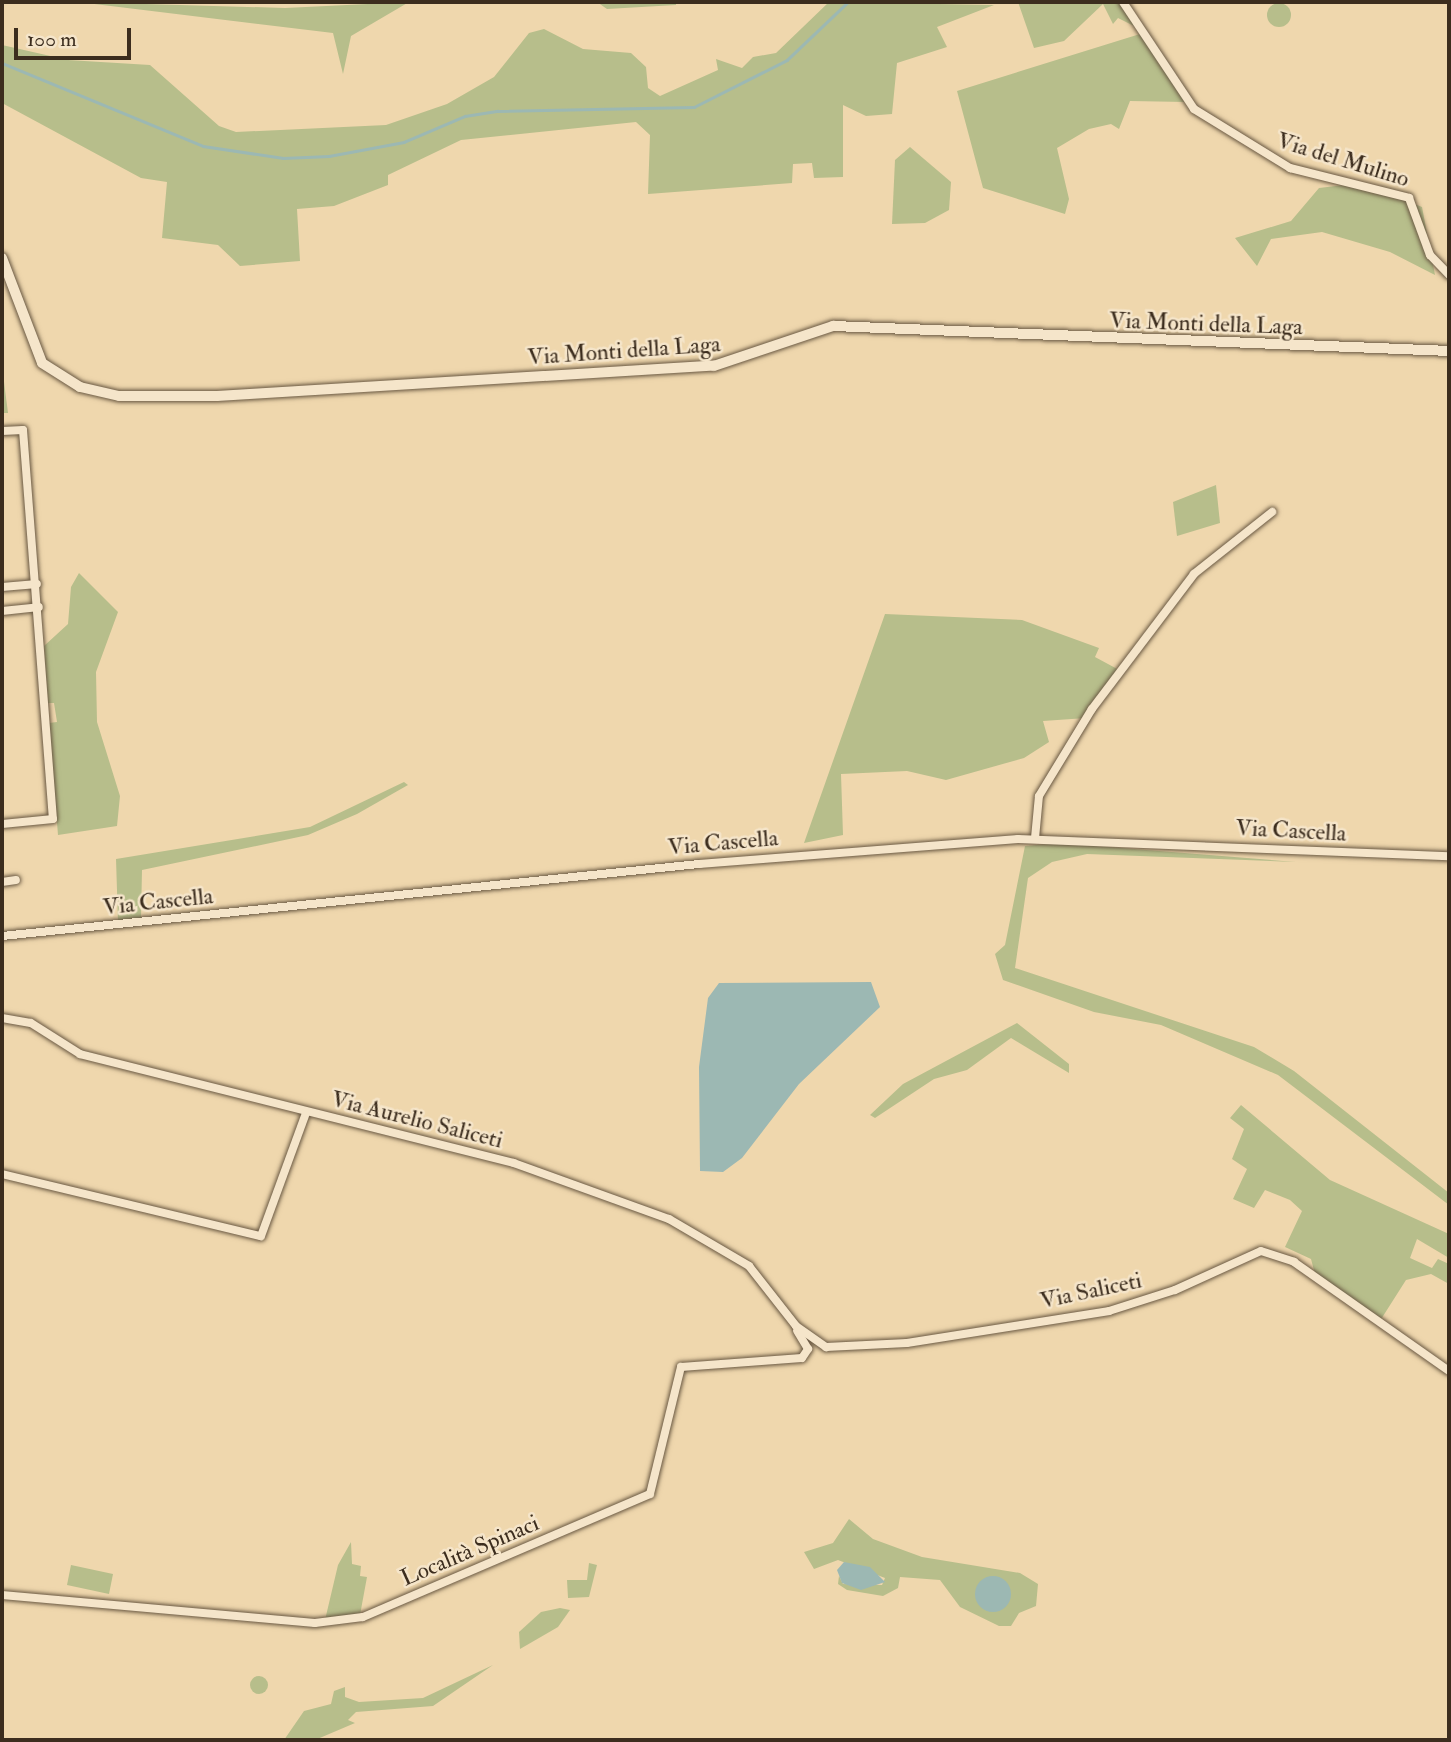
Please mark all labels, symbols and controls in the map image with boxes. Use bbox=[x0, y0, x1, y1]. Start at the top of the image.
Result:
scale bar bbox=[18, 14, 135, 58]
text: 100 m bbox=[27, 26, 77, 53]
street label: Via del Mulino bbox=[1273, 127, 1413, 193]
street label: Via Monti della Laga bbox=[1109, 307, 1303, 341]
street label: Via Monti della Laga bbox=[527, 330, 721, 372]
street label: Via Cascella bbox=[1235, 814, 1347, 848]
street label: Via Cascella bbox=[667, 824, 779, 862]
street label: Via Cascella bbox=[101, 882, 215, 922]
street label: Via Aurelio Saliceti bbox=[328, 1085, 506, 1155]
street label: Via Saliceti bbox=[1038, 1267, 1144, 1315]
street label: Località Spinaci bbox=[397, 1510, 543, 1592]

